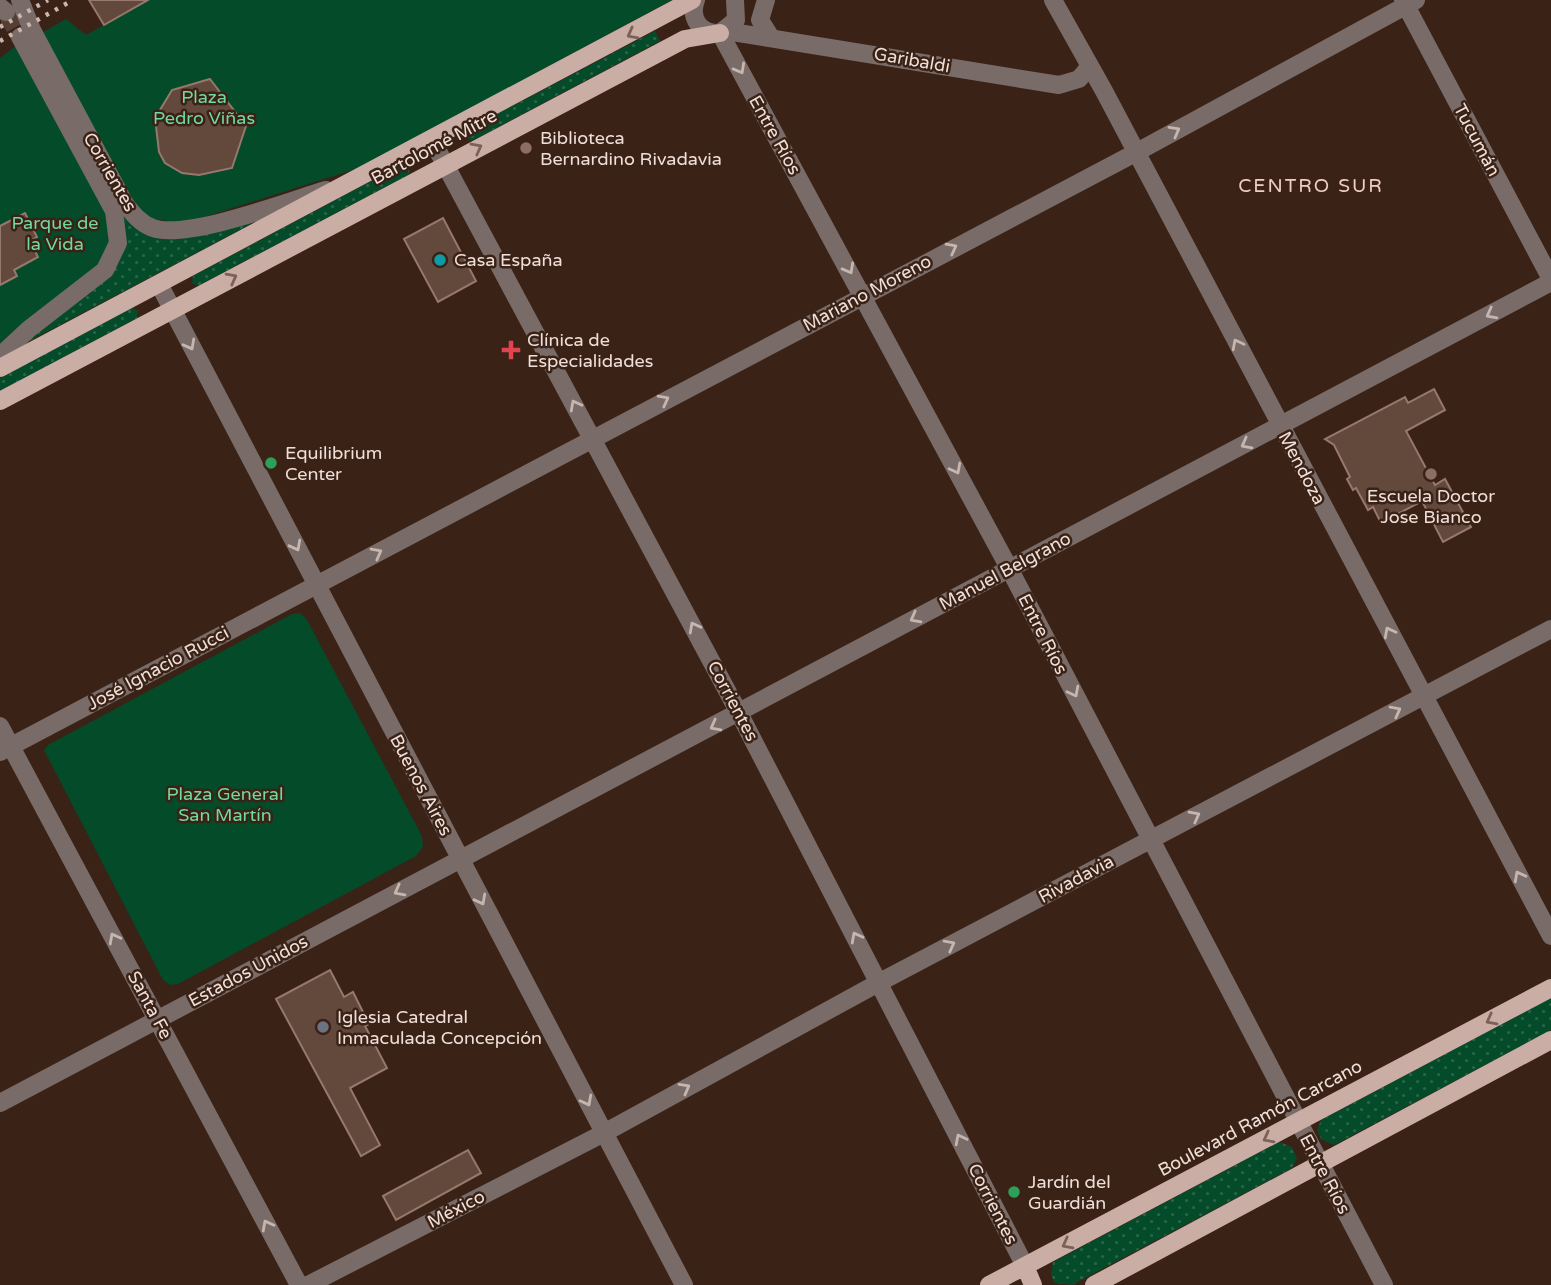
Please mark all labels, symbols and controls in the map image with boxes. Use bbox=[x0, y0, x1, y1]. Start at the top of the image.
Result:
one-way arrow bbox=[627, 25, 639, 39]
street label: Garibaldi bbox=[872, 42, 952, 78]
one-way arrow bbox=[732, 62, 745, 75]
park label: Plaza Pedro Viñas bbox=[153, 86, 255, 129]
street label: Entre Ríos bbox=[744, 91, 806, 179]
street label: Tucumán bbox=[1449, 100, 1505, 180]
street label: Bartolomé Mitre bbox=[367, 105, 501, 189]
one-way arrow bbox=[1168, 126, 1180, 139]
place label: Biblioteca Bernardino Rivadavia bbox=[540, 127, 722, 170]
street label: Corrientes bbox=[78, 128, 142, 216]
marker: Biblioteca Bernardino Rivadavia bbox=[518, 140, 534, 156]
one-way arrow bbox=[469, 143, 482, 156]
district label: CENTRO SUR bbox=[1238, 175, 1384, 197]
park label: Parque de la Vida bbox=[11, 212, 99, 255]
one-way arrow bbox=[945, 243, 957, 257]
place label: Casa España bbox=[454, 249, 563, 271]
street label: Mariano Moreno bbox=[799, 250, 935, 336]
marker: Casa España bbox=[432, 252, 448, 268]
one-way arrow bbox=[841, 262, 854, 274]
one-way arrow bbox=[225, 272, 237, 286]
one-way arrow bbox=[1486, 306, 1498, 319]
place label: Clínica de Especialidades bbox=[527, 329, 653, 372]
one-way arrow bbox=[182, 338, 196, 350]
one-way arrow bbox=[1231, 339, 1245, 351]
marker: Clínica de Especialidades bbox=[501, 340, 521, 360]
one-way arrow bbox=[657, 395, 669, 409]
one-way arrow bbox=[570, 400, 583, 412]
street label: Mendoza bbox=[1274, 428, 1330, 508]
one-way arrow bbox=[1241, 435, 1254, 449]
place label: Equilibrium Center bbox=[285, 442, 382, 485]
marker: Equilibrium Center bbox=[263, 455, 279, 471]
one-way arrow bbox=[948, 462, 962, 475]
marker: Escuela Doctor Jose Bianco bbox=[1423, 466, 1439, 482]
place label: Escuela Doctor Jose Bianco bbox=[1367, 485, 1495, 528]
street label: Manuel Belgrano bbox=[935, 527, 1075, 615]
one-way arrow bbox=[288, 539, 301, 551]
one-way arrow bbox=[369, 547, 382, 561]
street label: Entre Ríos bbox=[1013, 590, 1073, 678]
one-way arrow bbox=[910, 610, 923, 624]
street label: José Ignacio Rucci bbox=[83, 621, 233, 715]
one-way arrow bbox=[688, 622, 702, 634]
one-way arrow bbox=[1384, 627, 1397, 639]
street label: Corrientes bbox=[703, 657, 763, 745]
one-way arrow bbox=[1065, 685, 1079, 698]
one-way arrow bbox=[1389, 706, 1402, 719]
one-way arrow bbox=[710, 717, 722, 731]
street label: Buenos Aires bbox=[385, 730, 457, 840]
park label: Plaza General San Martín bbox=[167, 783, 283, 826]
one-way arrow bbox=[1188, 811, 1200, 825]
street label: Rivadavia bbox=[1035, 850, 1117, 908]
one-way arrow bbox=[1514, 871, 1527, 883]
one-way arrow bbox=[394, 883, 406, 896]
one-way arrow bbox=[473, 893, 486, 905]
street label: Estados Unidos bbox=[184, 930, 312, 1012]
one-way arrow bbox=[109, 932, 122, 945]
one-way arrow bbox=[851, 932, 865, 944]
one-way arrow bbox=[943, 940, 955, 954]
street label: Santa Fe bbox=[123, 967, 177, 1043]
place label: Iglesia Catedral Inmaculada Concepción bbox=[337, 1006, 542, 1049]
one-way arrow bbox=[1486, 1012, 1498, 1025]
marker: Iglesia Catedral Inmaculada Concepción bbox=[315, 1019, 331, 1035]
street label: Boulevard Ramón Carcano bbox=[1154, 1055, 1366, 1181]
one-way arrow bbox=[678, 1083, 691, 1097]
one-way arrow bbox=[579, 1094, 592, 1106]
one-way arrow bbox=[1263, 1129, 1275, 1143]
street label: Entre Ríos bbox=[1295, 1130, 1355, 1218]
one-way arrow bbox=[955, 1134, 969, 1147]
street label: Corrientes bbox=[963, 1160, 1023, 1248]
place label: Jardín del Guardián bbox=[1028, 1171, 1111, 1214]
marker: Jardín del Guardián bbox=[1006, 1184, 1022, 1200]
street label: México bbox=[423, 1185, 489, 1233]
one-way arrow bbox=[262, 1220, 276, 1232]
one-way arrow bbox=[1061, 1235, 1074, 1249]

